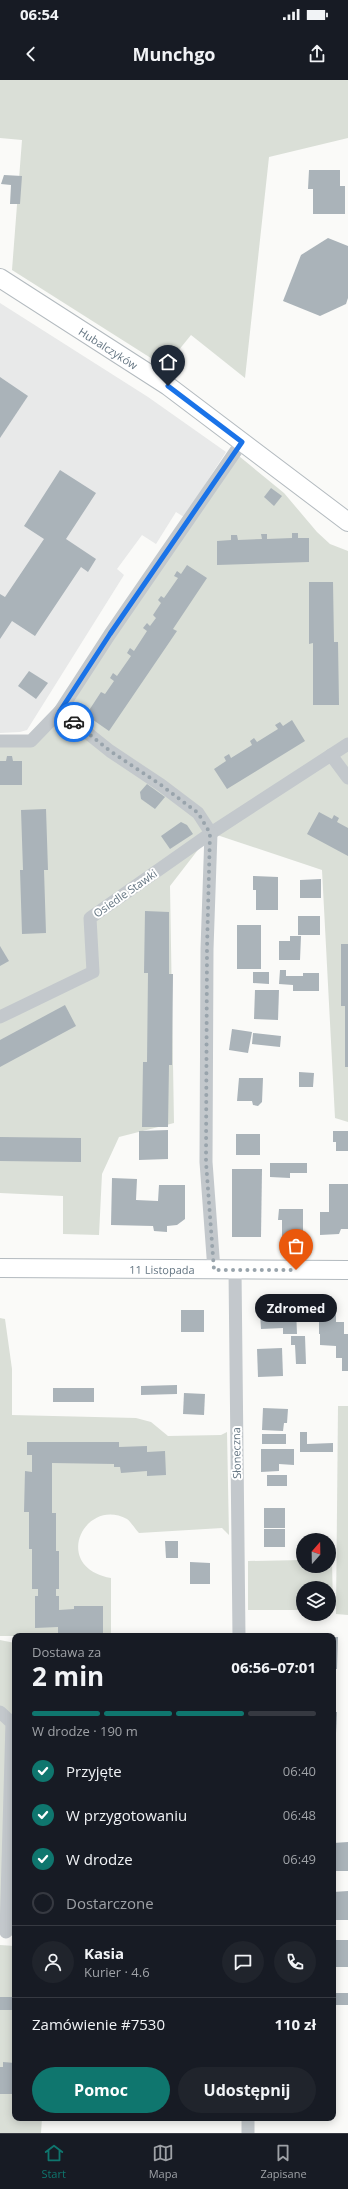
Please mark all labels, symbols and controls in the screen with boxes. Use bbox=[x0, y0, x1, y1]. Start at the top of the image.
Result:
text: 06:54 bbox=[20, 4, 59, 24]
text: Munchgo bbox=[132, 42, 216, 66]
icon: back bbox=[20, 43, 42, 65]
icon: share bbox=[306, 43, 328, 65]
street label: Hubalczyków bbox=[76, 323, 141, 373]
pin bbox=[151, 345, 185, 386]
icon: home bbox=[157, 351, 179, 373]
courier bbox=[54, 702, 94, 742]
icon: car bbox=[63, 711, 85, 733]
street label: Osiedle Stawki bbox=[90, 866, 160, 920]
pin bbox=[279, 1229, 313, 1270]
icon: bag bbox=[285, 1235, 307, 1257]
street label: 11 Listopada bbox=[129, 1261, 195, 1277]
callout: Zdromed bbox=[255, 1294, 337, 1322]
text: Zdromed bbox=[267, 1299, 325, 1317]
street label: Słoneczna bbox=[228, 1427, 244, 1479]
north arrow bbox=[296, 1533, 336, 1573]
map controls bbox=[296, 1533, 336, 1621]
button: layers bbox=[296, 1581, 336, 1621]
text: Dostawa za bbox=[32, 1643, 101, 1661]
text: 06:56–07:01 bbox=[231, 1657, 316, 1677]
text: 2 min bbox=[32, 1658, 104, 1694]
text: W drodze · 190 m bbox=[32, 1722, 138, 1740]
icon: check bbox=[32, 1760, 54, 1782]
text: Przyjęte bbox=[66, 1761, 122, 1781]
text: 06:40 bbox=[283, 1762, 316, 1780]
icon: check bbox=[32, 1804, 54, 1826]
text: W przygotowaniu bbox=[66, 1805, 187, 1825]
text: 06:48 bbox=[283, 1806, 316, 1824]
icon: check bbox=[32, 1848, 54, 1870]
text: W drodze bbox=[66, 1849, 133, 1869]
text: 06:49 bbox=[283, 1850, 316, 1868]
text: Dostarczone bbox=[66, 1893, 154, 1913]
button: person bbox=[32, 1941, 74, 1983]
button: chat bbox=[222, 1941, 264, 1983]
button: phone bbox=[274, 1941, 316, 1983]
text: Kasia bbox=[84, 1943, 124, 1963]
text: Kurier · 4.6 bbox=[84, 1963, 150, 1981]
text: Zamówienie #7530 bbox=[32, 2014, 165, 2034]
text: 110 zł bbox=[274, 2014, 316, 2034]
button: Pomoc bbox=[32, 2067, 170, 2113]
button: Udostępnij bbox=[178, 2067, 316, 2113]
tab: Start bbox=[41, 2142, 66, 2181]
tab: Mapa bbox=[149, 2142, 178, 2181]
tab: Zapisane bbox=[260, 2142, 307, 2181]

